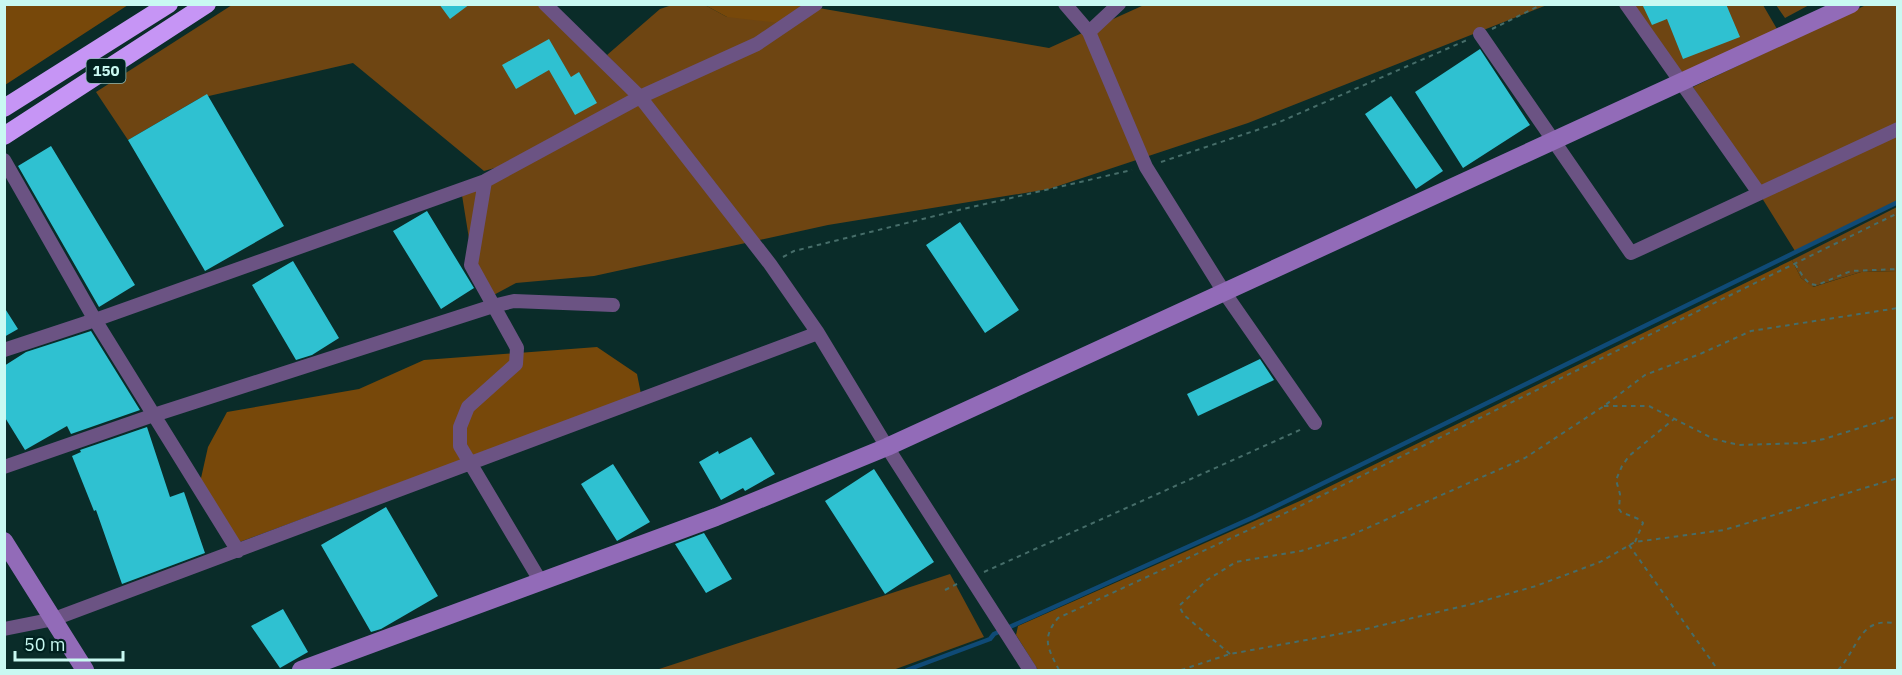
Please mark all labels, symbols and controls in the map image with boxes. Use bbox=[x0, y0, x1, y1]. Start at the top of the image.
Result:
road number: 150 bbox=[86, 59, 126, 83]
scale bar bbox=[15, 624, 123, 662]
text: 50 m bbox=[24, 633, 66, 656]

